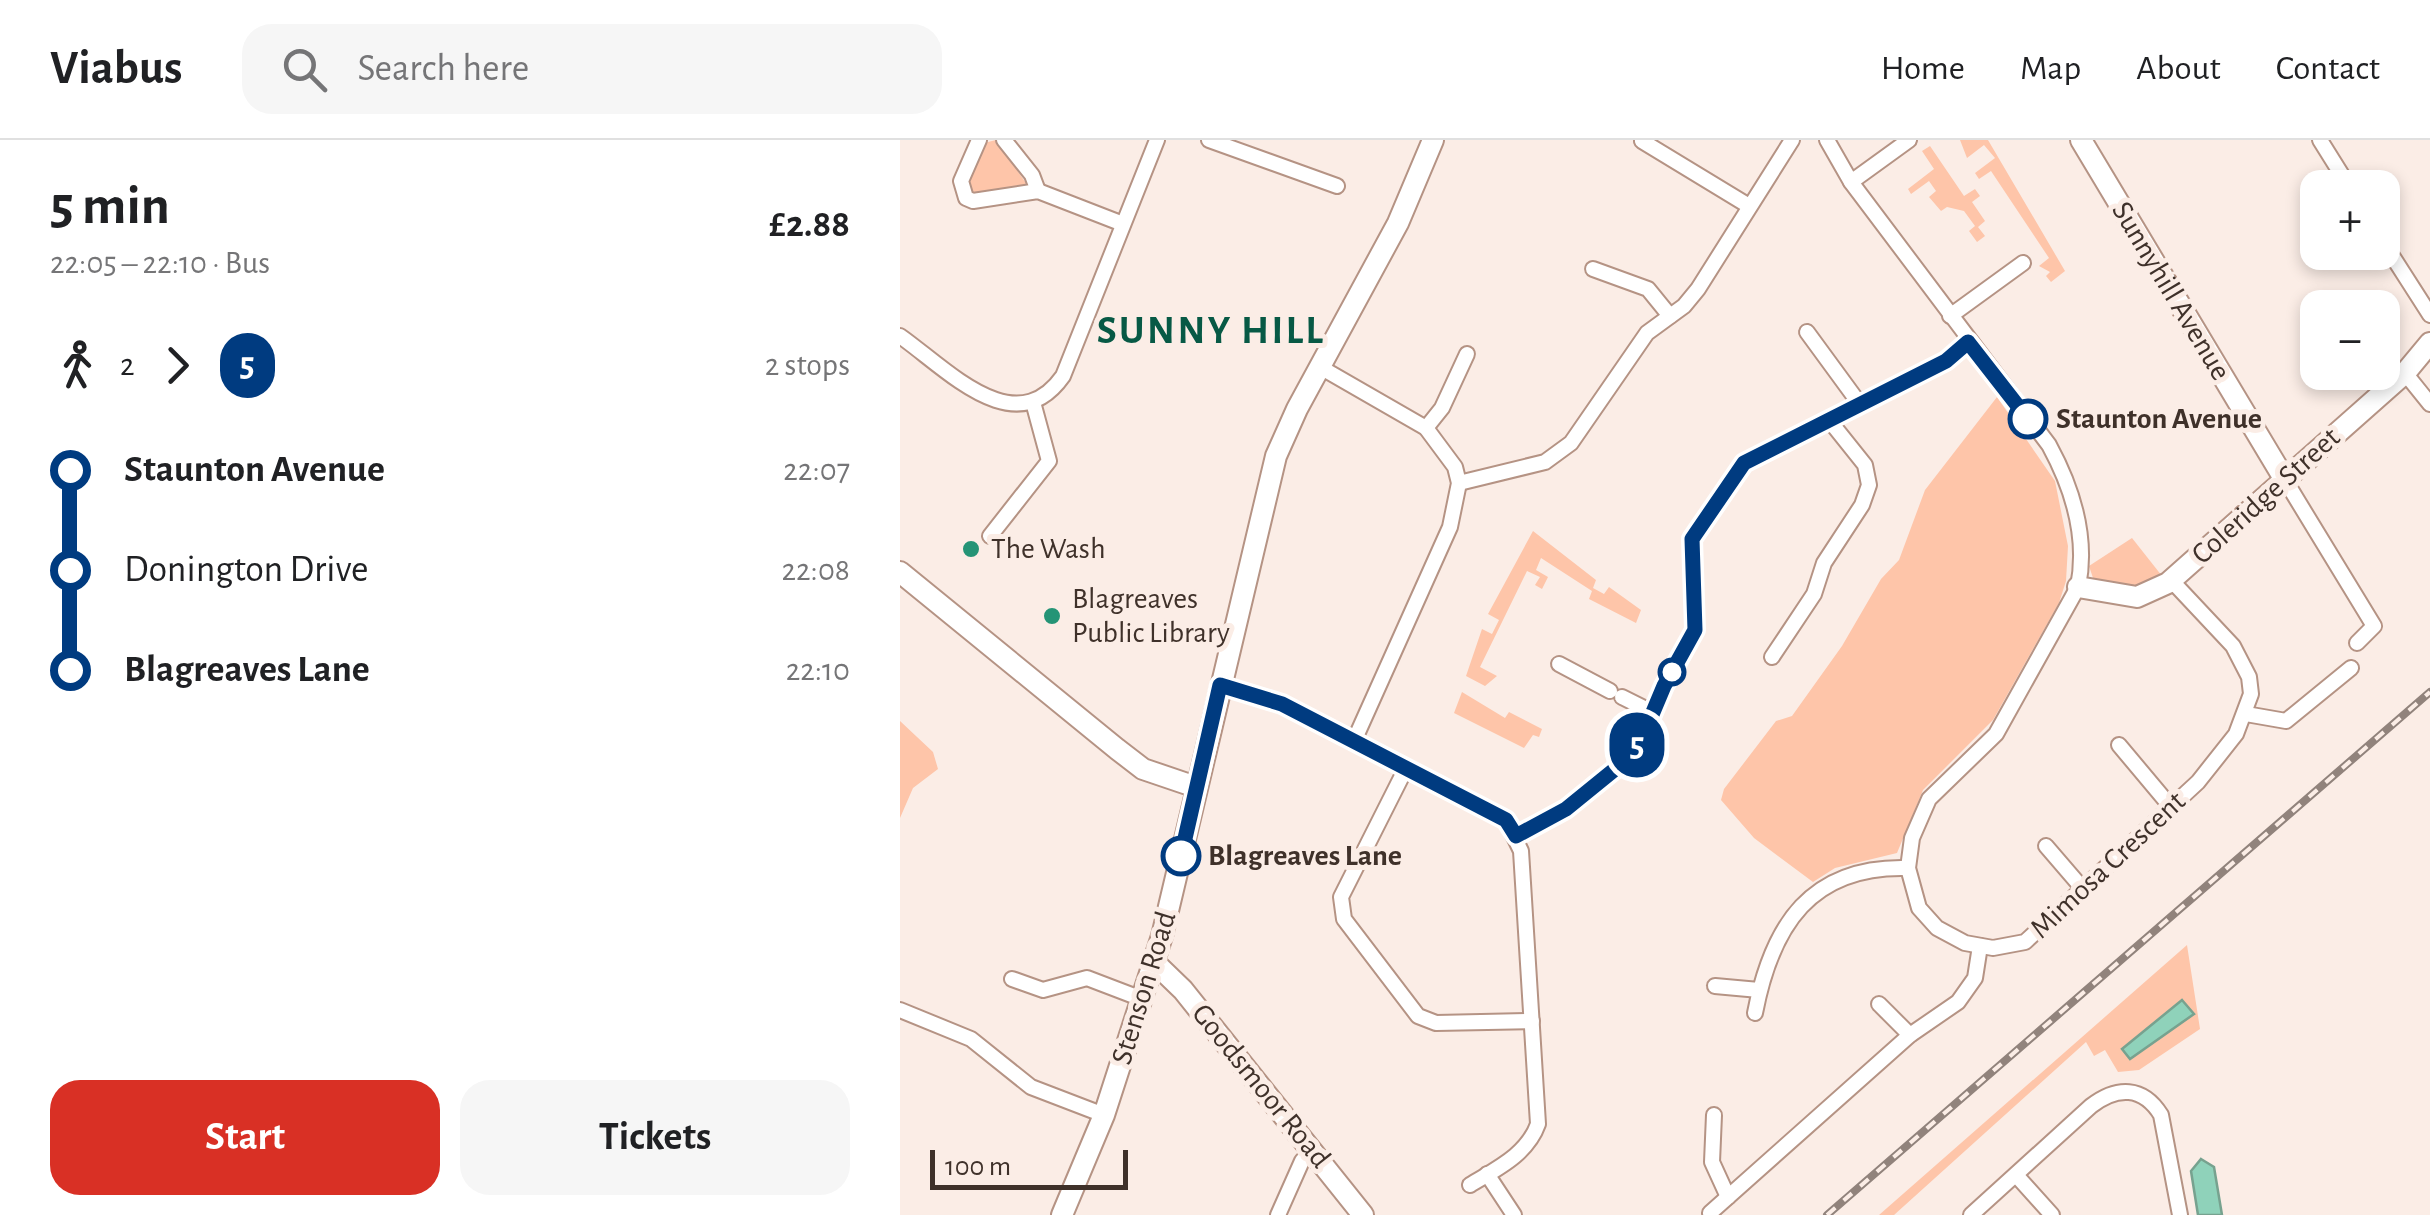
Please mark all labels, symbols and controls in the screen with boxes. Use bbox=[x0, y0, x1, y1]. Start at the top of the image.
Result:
search box bbox=[242, 24, 942, 114]
icon: search bbox=[277, 42, 332, 97]
text: Viabus bbox=[50, 45, 182, 93]
text: Search here bbox=[357, 50, 529, 88]
text: Home bbox=[1881, 51, 1965, 86]
text: Map bbox=[2020, 51, 2081, 86]
text: About bbox=[2136, 51, 2221, 86]
text: Contact bbox=[2276, 51, 2380, 86]
map controls bbox=[2300, 170, 2400, 390]
button: + bbox=[2300, 170, 2400, 270]
text: 5 min bbox=[50, 179, 170, 234]
street label: Sunnyhill Avenue bbox=[2106, 197, 2236, 385]
text: £2.88 bbox=[769, 206, 850, 244]
text: 22:05 – 22:10 · Bus bbox=[50, 247, 270, 279]
button: − bbox=[2300, 290, 2400, 390]
district label: SUNNY HILL bbox=[1097, 311, 1325, 351]
icon: walk bbox=[50, 338, 105, 393]
icon: forward bbox=[150, 338, 205, 393]
text: 5 bbox=[240, 348, 255, 383]
text: 2 bbox=[120, 349, 135, 381]
text: 2 stops bbox=[765, 349, 850, 381]
marker: Staunton Avenue bbox=[2009, 400, 2047, 438]
place label: Staunton Avenue bbox=[2056, 404, 2262, 434]
street label: Coleridge Street bbox=[2186, 422, 2346, 570]
text: Staunton Avenue bbox=[124, 451, 385, 489]
text: 22:07 bbox=[783, 454, 850, 486]
place label: The Wash bbox=[991, 534, 1106, 564]
marker: The Wash bbox=[960, 538, 982, 560]
text: Donington Drive bbox=[124, 551, 369, 589]
text: 22:08 bbox=[781, 554, 850, 586]
place label: Blagreaves Public Library bbox=[1072, 584, 1230, 648]
marker: Blagreaves Public Library bbox=[1041, 605, 1063, 627]
text: Blagreaves Lane bbox=[124, 651, 370, 689]
text: 22:10 bbox=[786, 654, 850, 686]
unlabelled marker bbox=[1659, 659, 1685, 685]
line badge: 5 bbox=[1604, 712, 1670, 778]
text: 5 bbox=[1629, 728, 1645, 763]
street label: Mimosa Crescent bbox=[2025, 786, 2192, 944]
marker: Blagreaves Lane bbox=[1162, 837, 1200, 875]
place label: Blagreaves Lane bbox=[1208, 841, 1402, 871]
street label: Stenson Road bbox=[1107, 908, 1181, 1068]
street label: Goodsmoor Road bbox=[1186, 998, 1336, 1174]
button: Start bbox=[50, 1080, 440, 1195]
button: Tickets bbox=[460, 1080, 850, 1195]
scale bar bbox=[930, 1145, 1128, 1190]
text: 100 m bbox=[945, 1153, 1011, 1181]

